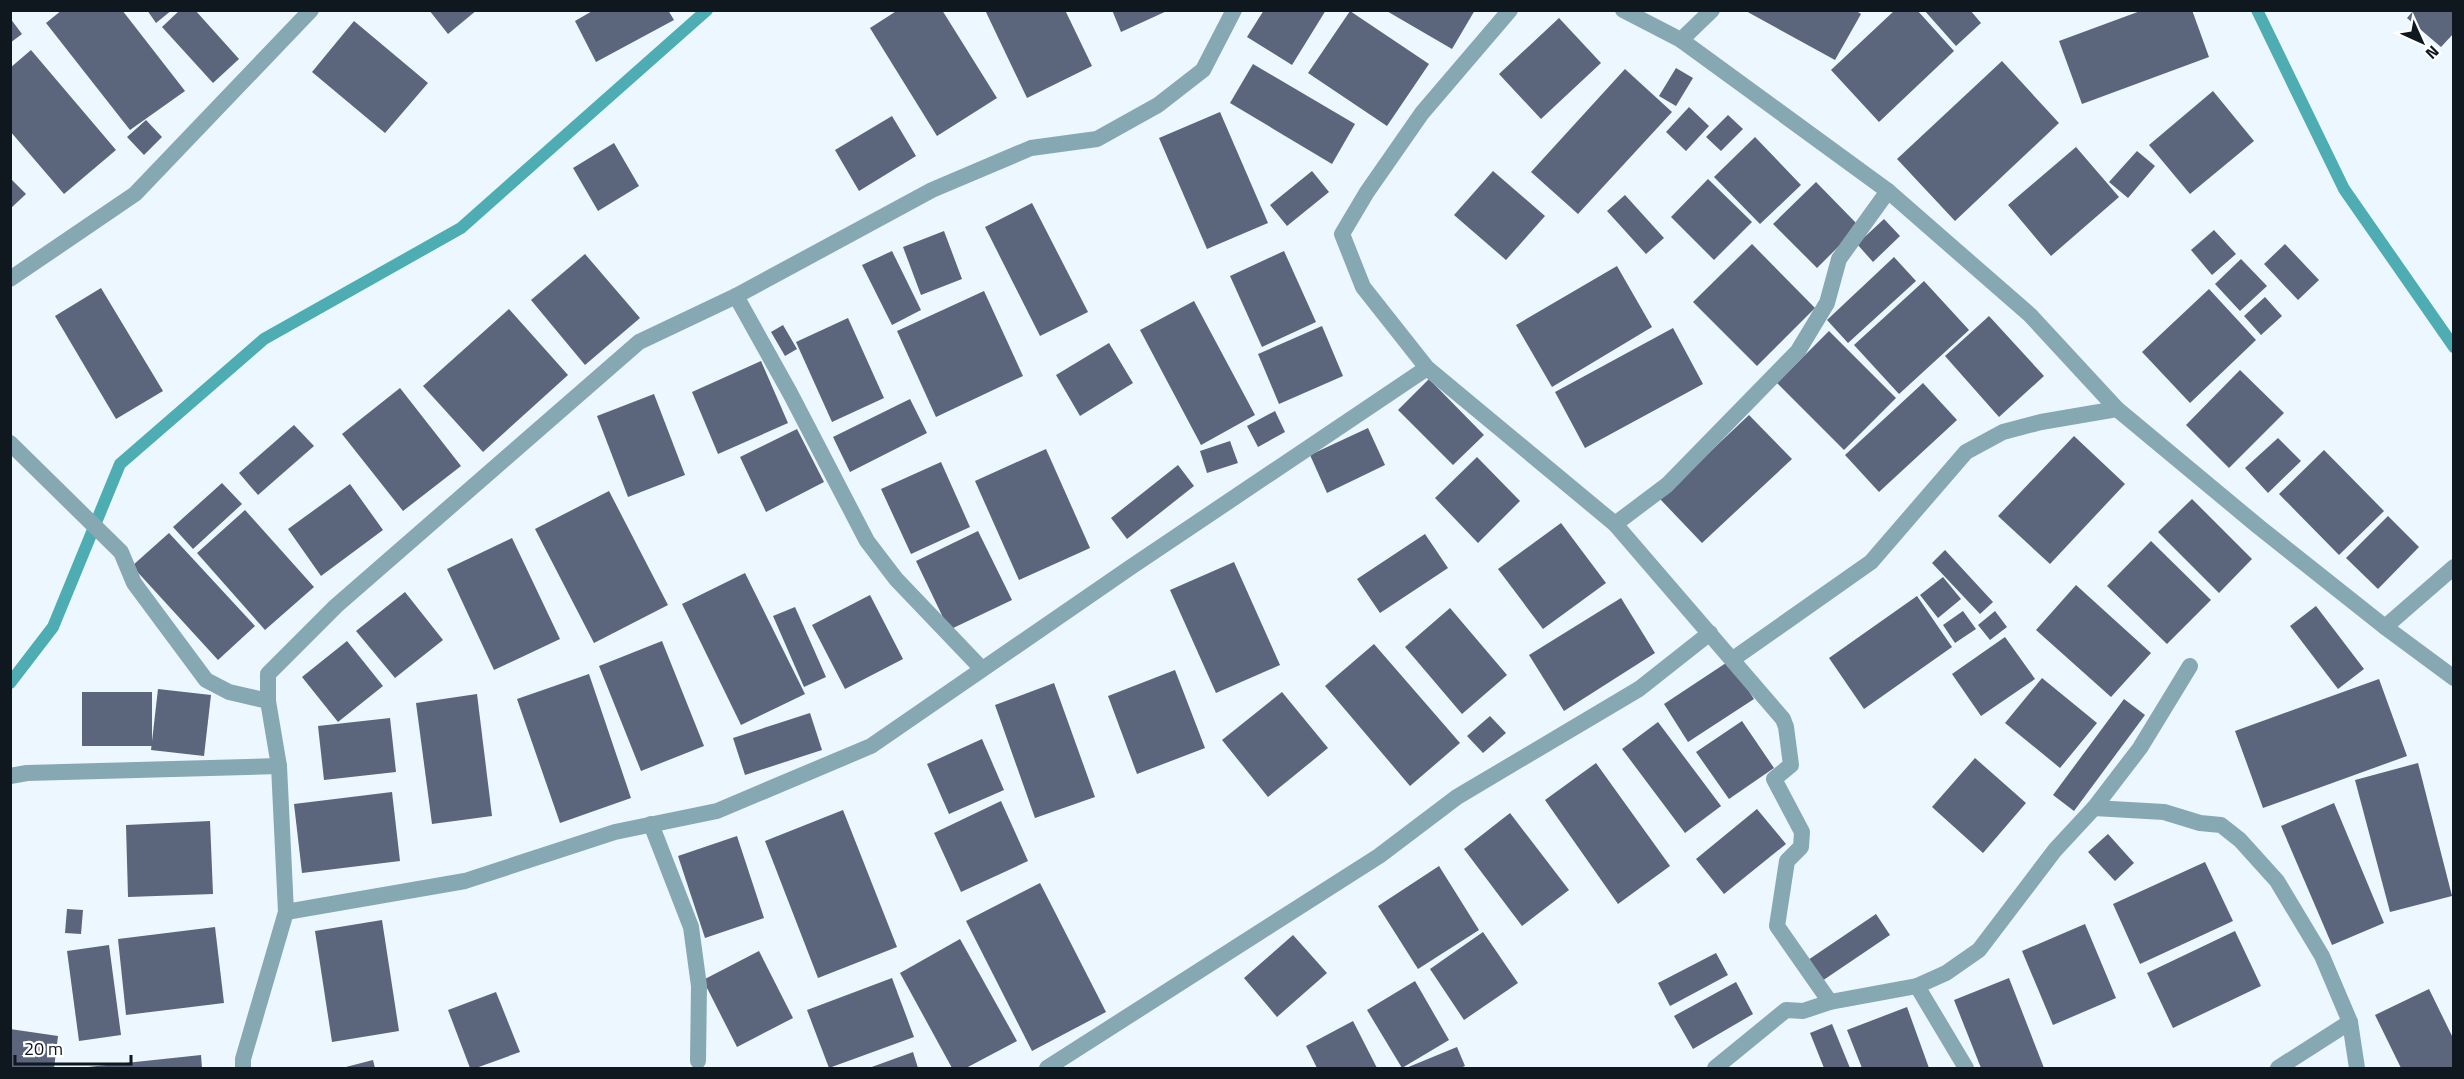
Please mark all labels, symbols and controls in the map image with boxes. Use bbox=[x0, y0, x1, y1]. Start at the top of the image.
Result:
north arrow bbox=[2392, 12, 2452, 72]
text: N bbox=[2420, 40, 2445, 65]
scale bar bbox=[15, 1028, 130, 1066]
text: 20 m bbox=[24, 1035, 63, 1062]

